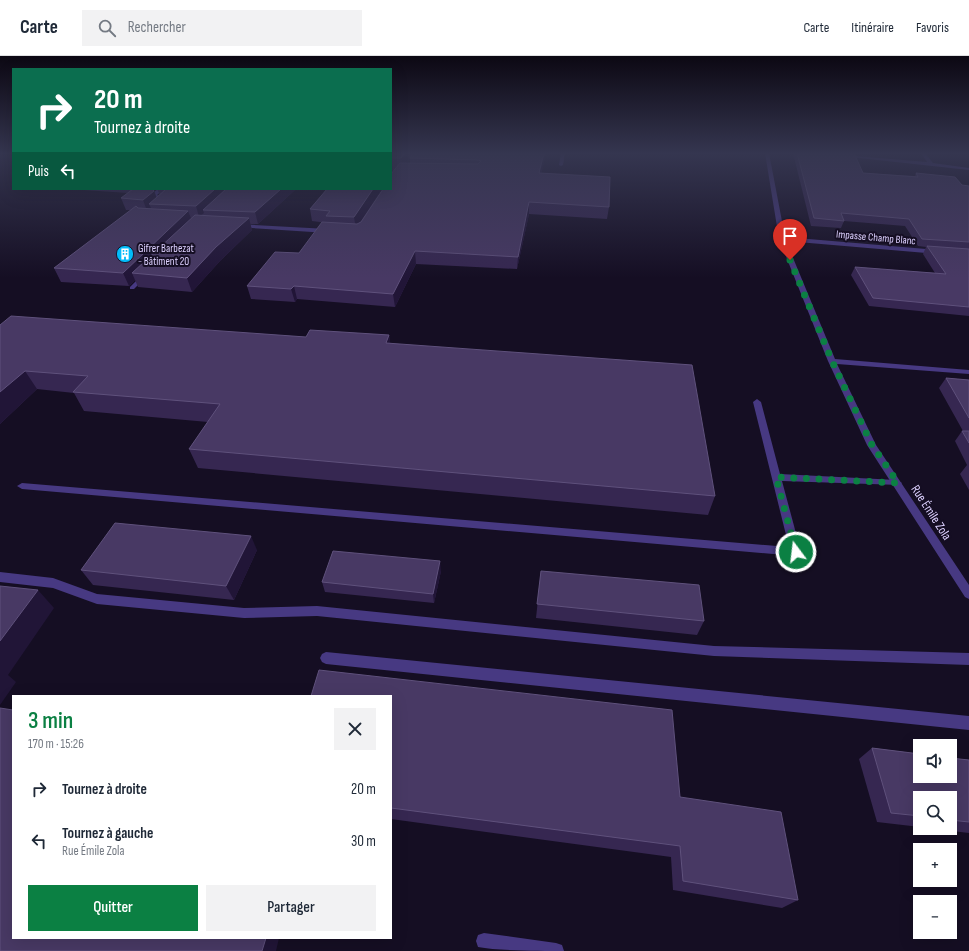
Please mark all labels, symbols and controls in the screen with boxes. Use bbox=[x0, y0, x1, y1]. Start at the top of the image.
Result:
search box bbox=[82, 10, 362, 46]
text: Carte bbox=[20, 16, 58, 39]
icon: search bbox=[96, 17, 118, 39]
text: Rechercher bbox=[128, 18, 186, 37]
text: Carte bbox=[803, 19, 829, 36]
text: Itinéraire bbox=[851, 19, 894, 36]
text: Favoris bbox=[916, 19, 949, 36]
text: 20 m bbox=[94, 83, 143, 116]
icon: right bbox=[28, 84, 80, 136]
text: Tournez à droite bbox=[94, 117, 190, 138]
icon: left bbox=[57, 160, 79, 182]
text: Puis bbox=[28, 162, 49, 181]
pin bbox=[773, 219, 807, 260]
icon: arrive bbox=[779, 225, 801, 247]
street label: Impasse Champ Blanc bbox=[836, 228, 916, 247]
place label: Gifrer Barbezat - Bâtiment 20 bbox=[138, 242, 195, 268]
building icon: Gifrer Barbezat - Bâtiment 20 bbox=[115, 244, 135, 264]
street label: Rue Émile Zola bbox=[907, 482, 955, 543]
position arrow bbox=[775, 531, 817, 573]
text: 3 min bbox=[28, 706, 73, 735]
button: close bbox=[334, 708, 376, 750]
text: 170 m · 15:26 bbox=[28, 736, 84, 752]
map controls bbox=[913, 739, 957, 939]
button: sound bbox=[913, 739, 957, 783]
icon: right bbox=[28, 778, 50, 800]
text: Tournez à droite bbox=[62, 780, 147, 799]
text: 20 m bbox=[351, 780, 376, 799]
button: search bbox=[913, 791, 957, 835]
text: Tournez à gauche bbox=[62, 824, 153, 843]
icon: left bbox=[28, 830, 50, 852]
text: 30 m bbox=[351, 832, 376, 851]
text: Rue Émile Zola bbox=[62, 843, 125, 859]
button: + bbox=[913, 843, 957, 887]
button: Quitter bbox=[28, 885, 198, 931]
button: Partager bbox=[206, 885, 376, 931]
button: − bbox=[913, 895, 957, 939]

